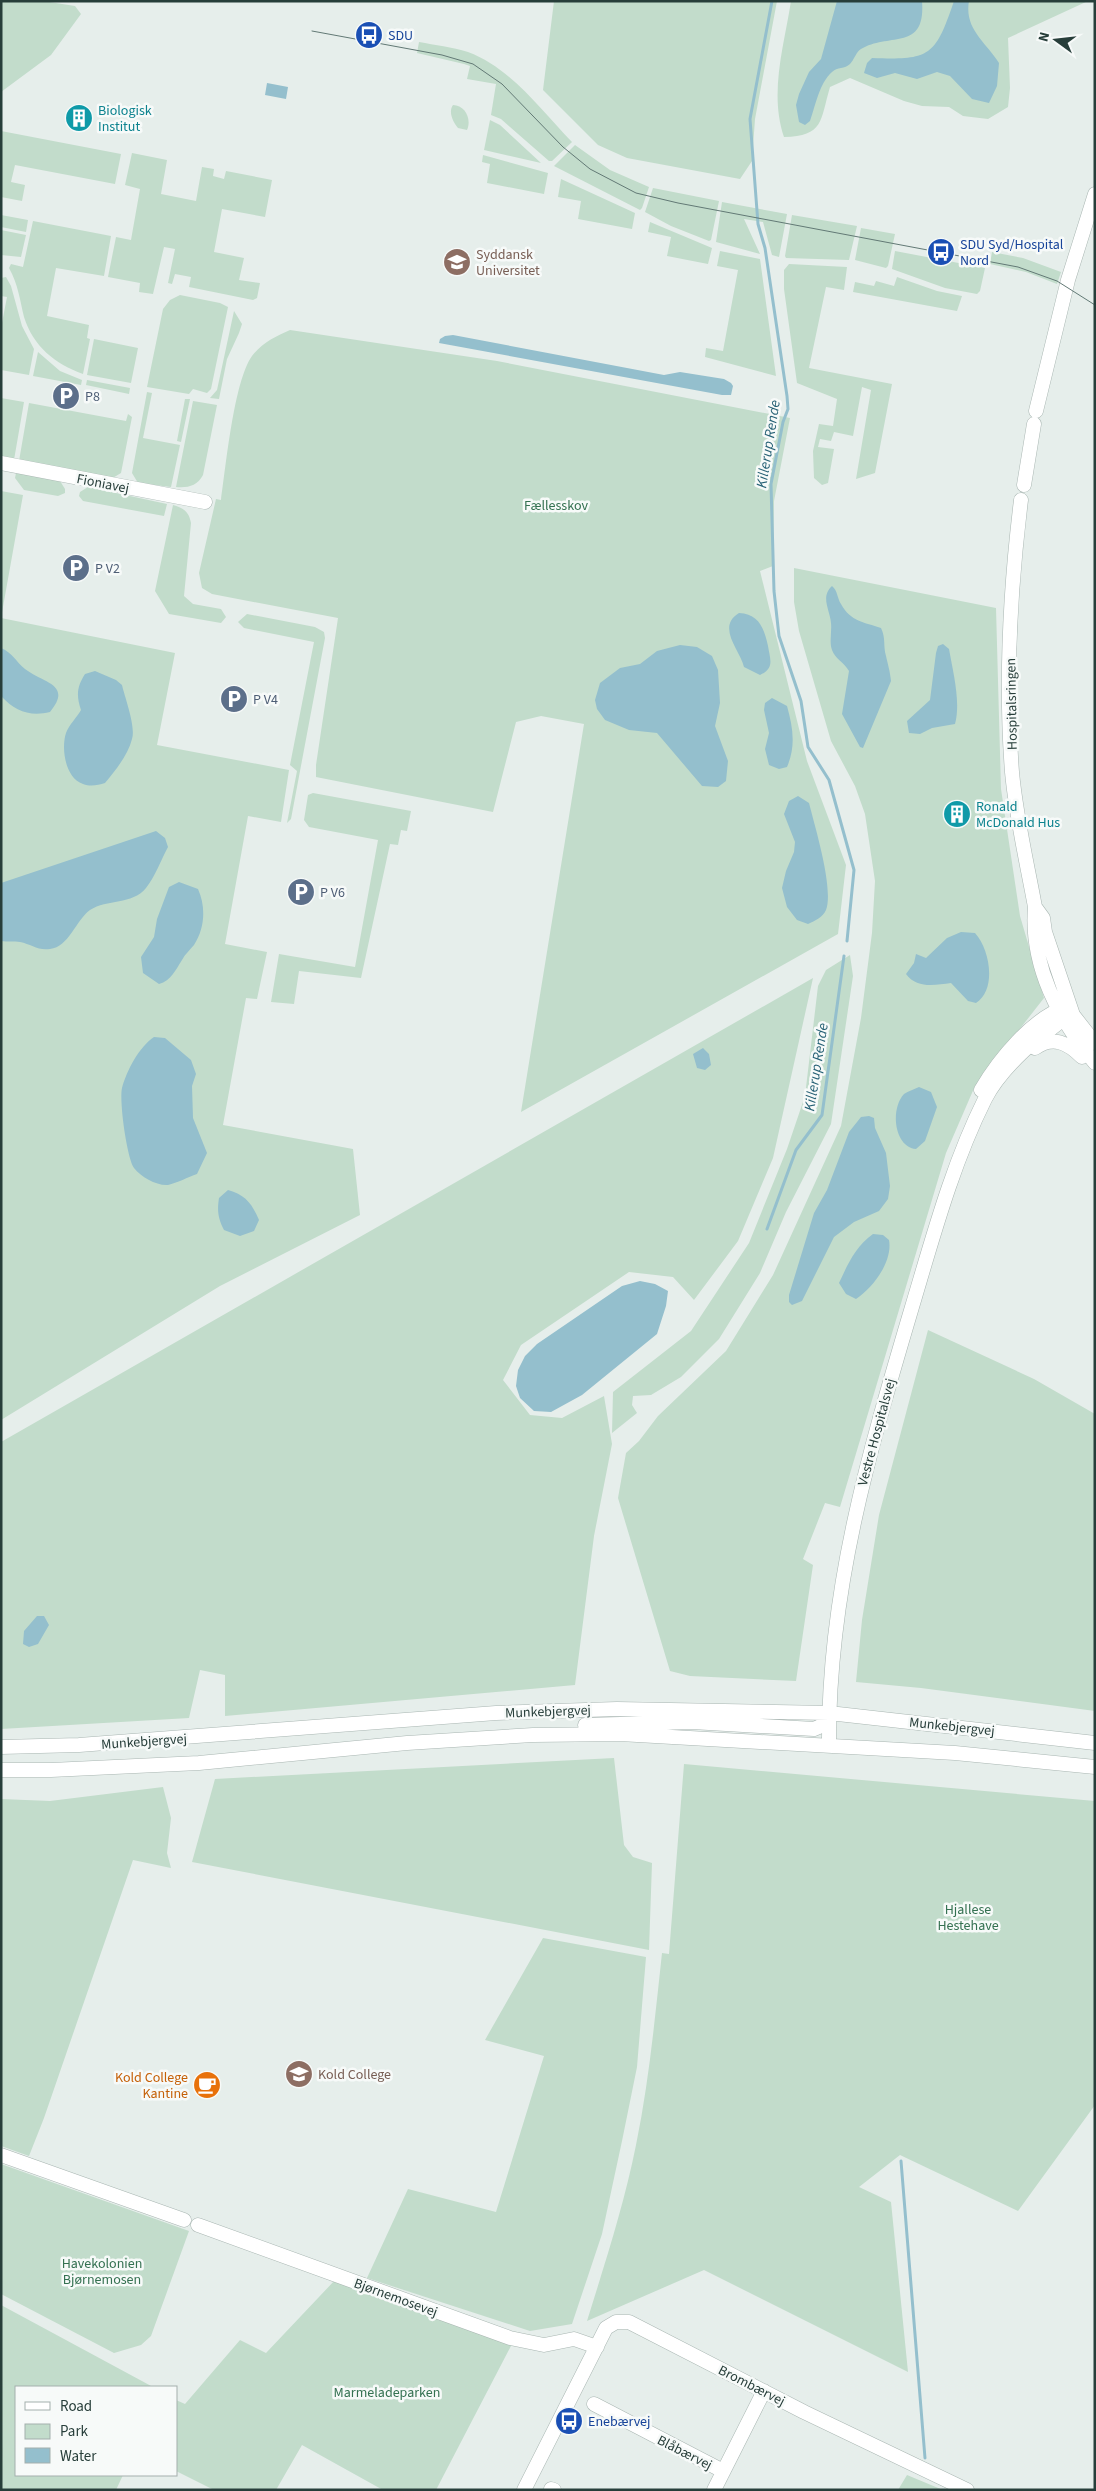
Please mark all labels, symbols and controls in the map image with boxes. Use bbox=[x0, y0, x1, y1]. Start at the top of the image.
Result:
north arrow bbox=[1031, 15, 1081, 65]
bus stop icon: SDU bbox=[354, 20, 384, 50]
place label: SDU bbox=[388, 26, 413, 46]
text: N bbox=[1034, 30, 1055, 44]
place label: Biologisk Institut bbox=[98, 101, 152, 137]
building icon: Biologisk Institut bbox=[64, 103, 94, 133]
place label: SDU Syd/Hospital Nord bbox=[960, 235, 1064, 271]
bus stop icon: SDU Syd/Hospital Nord bbox=[926, 237, 956, 267]
place label: Syddansk Universitet bbox=[476, 245, 540, 281]
school or university icon: Syddansk Universitet bbox=[442, 247, 472, 277]
parking icon: P8 bbox=[51, 381, 81, 411]
place label: P8 bbox=[85, 387, 100, 407]
water label: Killerup Rende bbox=[751, 398, 786, 490]
street label: Fioniavej bbox=[75, 469, 131, 499]
park label: Fællesskov bbox=[524, 496, 588, 516]
parking icon: P V2 bbox=[61, 553, 91, 583]
place label: P V2 bbox=[95, 559, 120, 579]
street label: Hospitalsringen bbox=[1001, 658, 1023, 750]
parking icon: P V4 bbox=[219, 684, 249, 714]
place label: P V4 bbox=[253, 690, 278, 710]
place label: Ronald McDonald Hus bbox=[976, 797, 1060, 833]
building icon: Ronald McDonald Hus bbox=[942, 799, 972, 829]
parking icon: P V6 bbox=[286, 877, 316, 907]
place label: P V6 bbox=[320, 883, 345, 903]
water label: Killerup Rende bbox=[799, 1021, 834, 1113]
street label: Vestre Hospitalsvej bbox=[853, 1376, 901, 1488]
street label: Munkebjergvej bbox=[505, 1701, 591, 1723]
street label: Munkebjergvej bbox=[908, 1713, 996, 1741]
street label: Munkebjergvej bbox=[101, 1729, 188, 1755]
park label: Hjallese Hestehave bbox=[937, 1900, 999, 1936]
school or university icon: Kold College bbox=[284, 2059, 314, 2089]
place label: Kold College bbox=[318, 2065, 391, 2085]
place label: Kold College Kantine bbox=[115, 2068, 188, 2104]
cafe icon: Kold College Kantine bbox=[192, 2070, 222, 2100]
park label: Havekolonien Bjørnemosen bbox=[62, 2254, 142, 2290]
street label: Bjørnemosevej bbox=[351, 2274, 440, 2322]
street label: Brombærvej bbox=[715, 2360, 788, 2411]
park label: Marmeladeparken bbox=[334, 2383, 440, 2403]
legend bbox=[15, 2386, 178, 2476]
text: Road bbox=[60, 2396, 92, 2417]
bus stop icon: Enebærvej bbox=[554, 2406, 584, 2436]
place label: Enebærvej bbox=[588, 2412, 651, 2432]
text: Park bbox=[60, 2421, 89, 2442]
street label: Blåbærvej bbox=[654, 2430, 716, 2475]
text: Water bbox=[60, 2446, 97, 2467]

